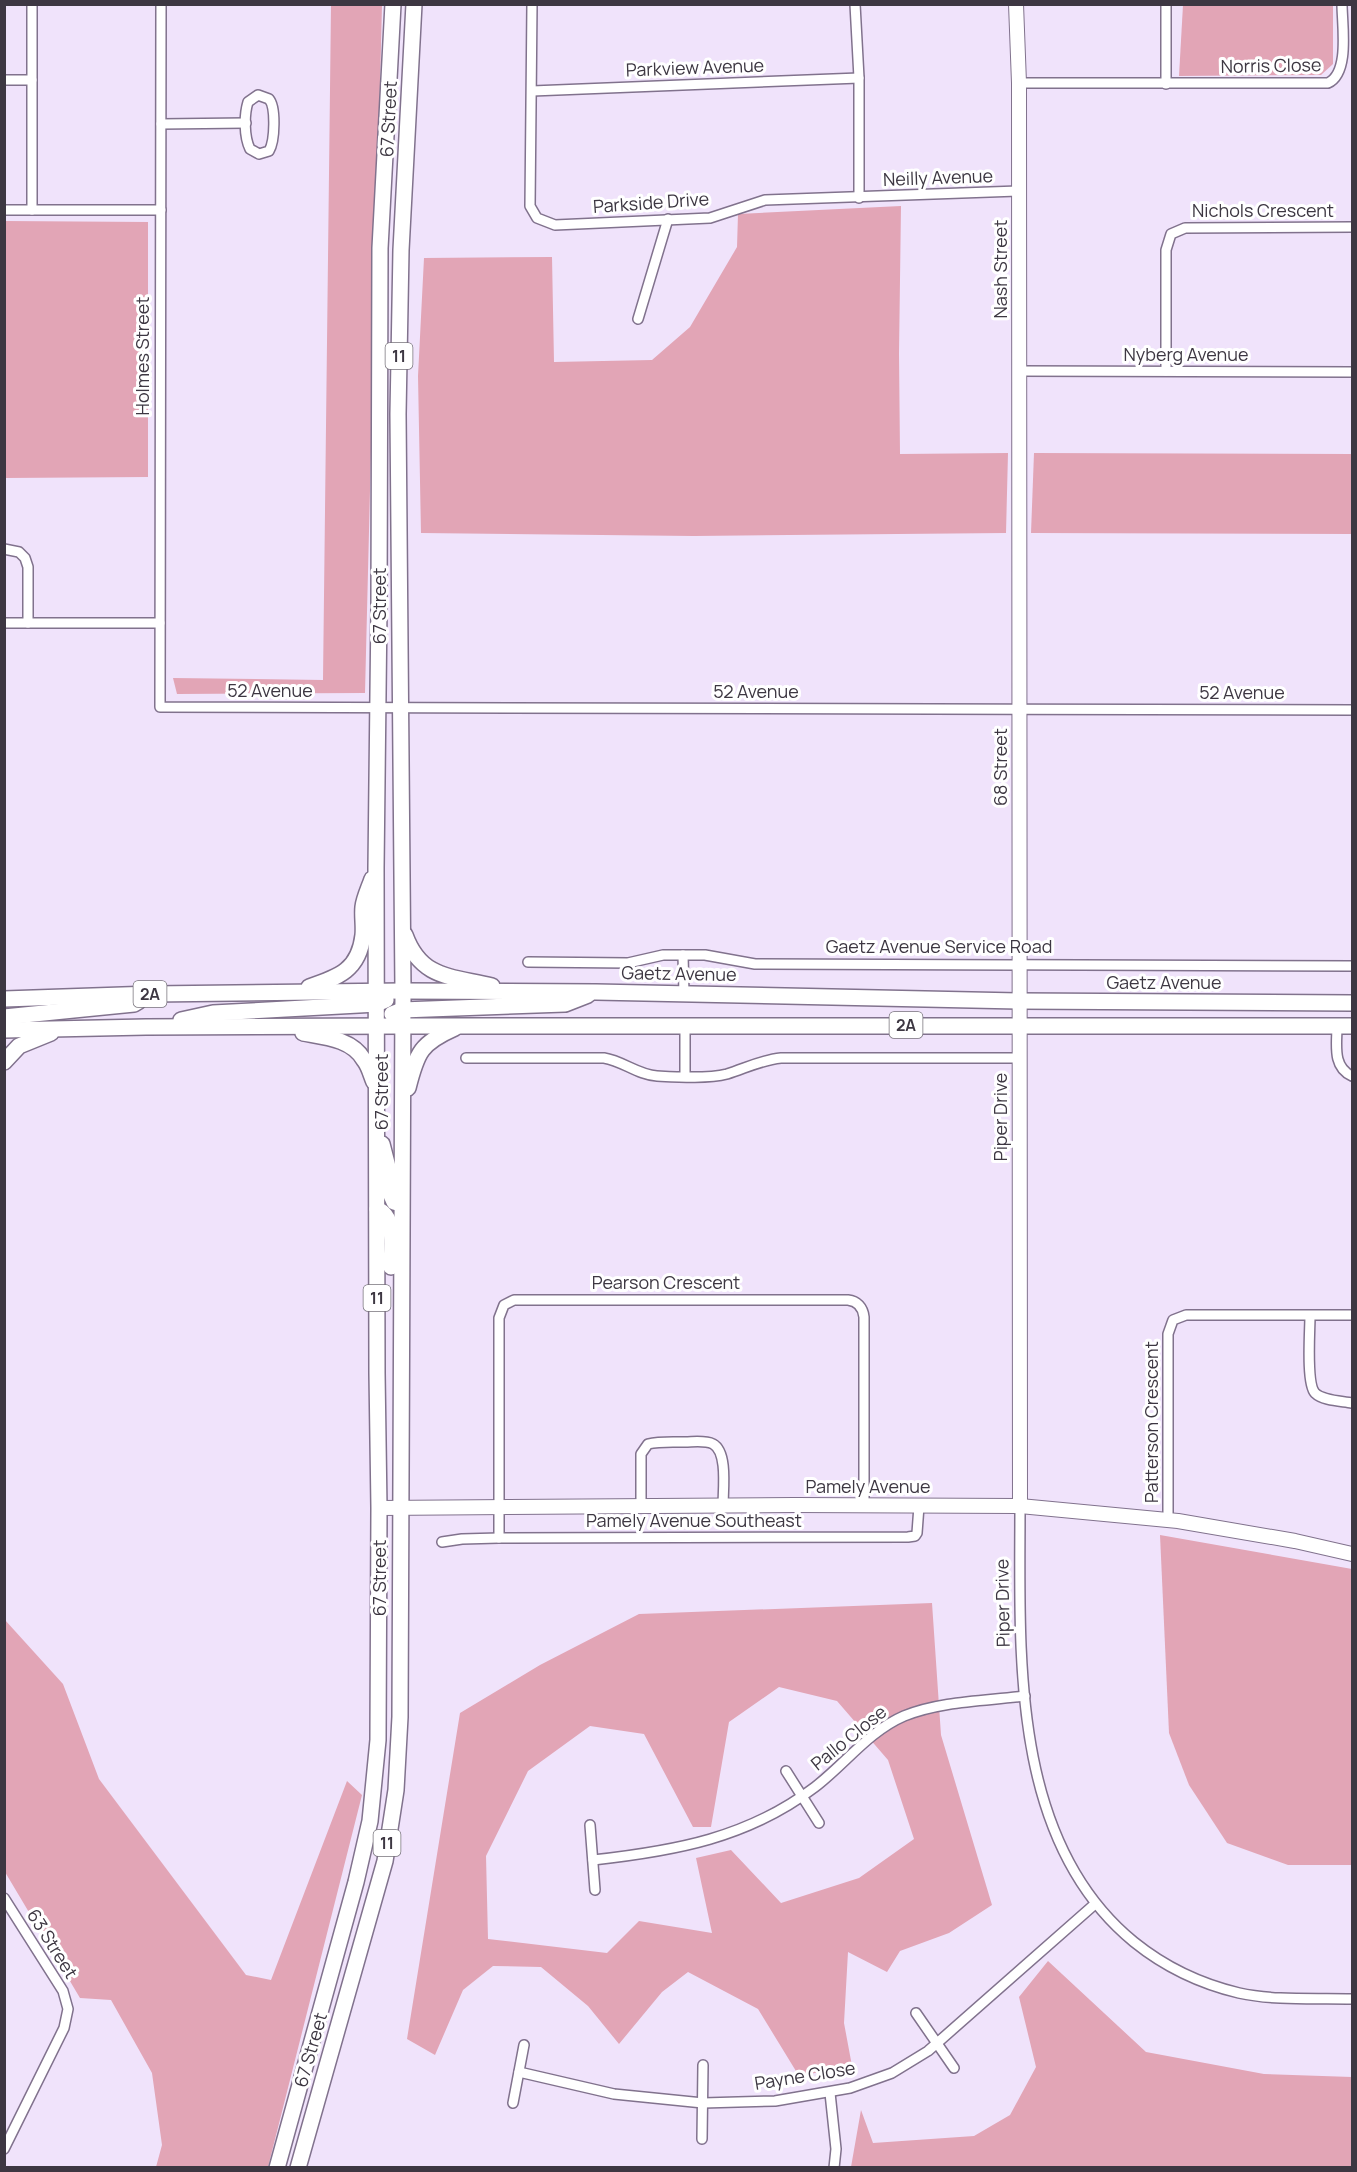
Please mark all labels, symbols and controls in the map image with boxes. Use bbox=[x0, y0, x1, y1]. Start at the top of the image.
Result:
street label: Norris Close bbox=[1220, 52, 1322, 78]
street label: Parkview Avenue bbox=[625, 53, 765, 81]
street label: 67 Street bbox=[374, 80, 402, 158]
street label: Neilly Avenue bbox=[882, 163, 993, 191]
street label: Parkside Drive bbox=[592, 186, 710, 218]
street label: Nichols Crescent bbox=[1192, 198, 1334, 222]
street label: Nash Street bbox=[988, 220, 1012, 318]
street label: Holmes Street bbox=[130, 297, 154, 415]
street label: Nyberg Avenue bbox=[1123, 342, 1249, 366]
road number: 11 bbox=[386, 343, 412, 369]
street label: 67 Street bbox=[367, 568, 391, 644]
street label: 52 Avenue bbox=[227, 678, 313, 702]
street label: 52 Avenue bbox=[713, 679, 799, 703]
street label: 52 Avenue bbox=[1199, 680, 1285, 704]
street label: 68 Street bbox=[988, 728, 1012, 806]
street label: Gaetz Avenue Service Road bbox=[826, 934, 1052, 958]
street label: Gaetz Avenue bbox=[621, 960, 737, 986]
street label: Gaetz Avenue bbox=[1106, 970, 1222, 994]
road number: 2A bbox=[134, 981, 166, 1007]
road number: 2A bbox=[890, 1012, 922, 1038]
street label: 67 Street bbox=[369, 1054, 393, 1130]
street label: Piper Drive bbox=[988, 1073, 1012, 1161]
street label: Pearson Crescent bbox=[592, 1270, 740, 1294]
road number: 11 bbox=[364, 1285, 391, 1311]
street label: Patterson Crescent bbox=[1139, 1341, 1163, 1503]
street label: Pamely Avenue bbox=[805, 1474, 931, 1498]
street label: Pamely Avenue Southeast bbox=[586, 1508, 802, 1532]
street label: 67 Street bbox=[367, 1540, 391, 1616]
street label: Piper Drive bbox=[989, 1559, 1015, 1647]
street label: Pallo Close bbox=[806, 1699, 891, 1775]
road number: 11 bbox=[374, 1830, 400, 1856]
street label: 63 Street bbox=[22, 1904, 84, 1983]
street label: 67 Street bbox=[288, 2010, 332, 2090]
street label: Payne Close bbox=[753, 2055, 857, 2095]

